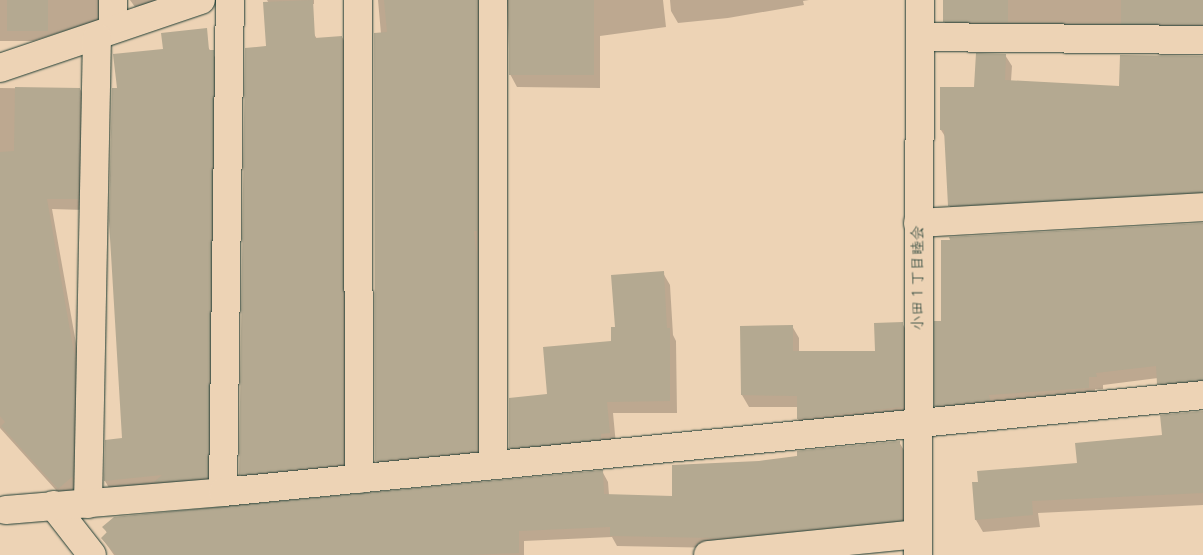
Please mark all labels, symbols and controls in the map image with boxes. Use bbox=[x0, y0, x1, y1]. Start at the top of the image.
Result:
street label: 小田１丁目睦会 bbox=[909, 226, 927, 330]

